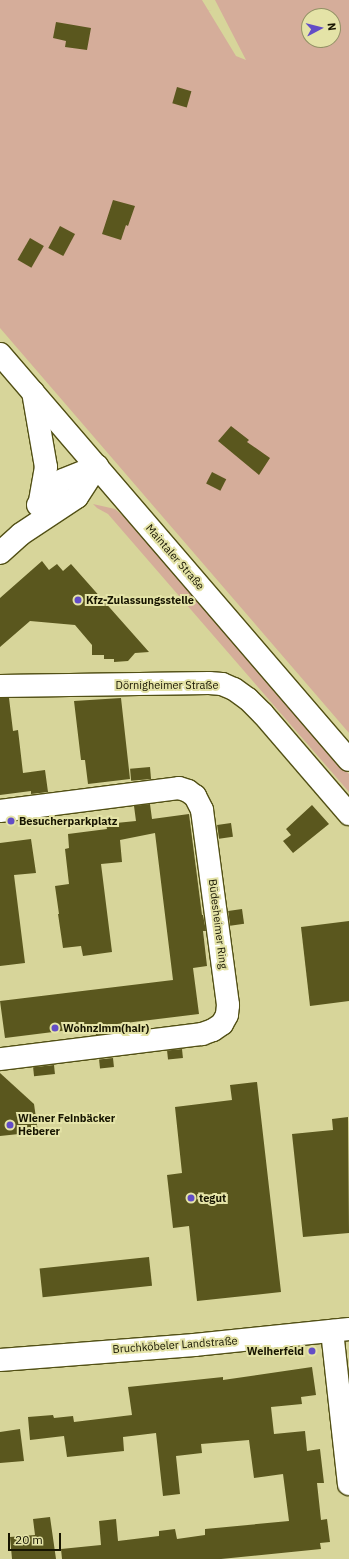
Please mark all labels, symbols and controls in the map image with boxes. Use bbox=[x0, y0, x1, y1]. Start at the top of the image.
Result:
north arrow bbox=[301, 8, 341, 48]
text: N bbox=[324, 22, 339, 31]
street label: Maintaler Straße bbox=[143, 522, 207, 592]
place label: Kfz-Zulassungsstelle bbox=[86, 593, 194, 607]
marker: Kfz-Zulassungsstelle bbox=[73, 595, 83, 605]
street label: Dörnigheimer Straße bbox=[116, 678, 218, 692]
place label: Besucherparkplatz bbox=[19, 814, 117, 828]
marker: Besucherparkplatz bbox=[6, 816, 16, 826]
street label: Büdesheimer Ring bbox=[206, 878, 230, 970]
place label: Wohnzimm(hair) bbox=[63, 1021, 149, 1035]
marker: Wohnzimm(hair) bbox=[50, 1023, 60, 1033]
place label: Wiener Feinbäcker Heberer bbox=[18, 1112, 115, 1138]
marker: Wiener Feinbäcker Heberer bbox=[5, 1120, 15, 1130]
place label: tegut bbox=[199, 1191, 226, 1205]
marker: tegut bbox=[186, 1193, 196, 1203]
street label: Bruchköbeler Landstraße bbox=[112, 1334, 238, 1356]
place label: Weiherfeld bbox=[247, 1344, 304, 1358]
marker: Weiherfeld bbox=[307, 1346, 317, 1356]
scale bar bbox=[10, 1525, 63, 1551]
text: 20 m bbox=[15, 1532, 43, 1547]

